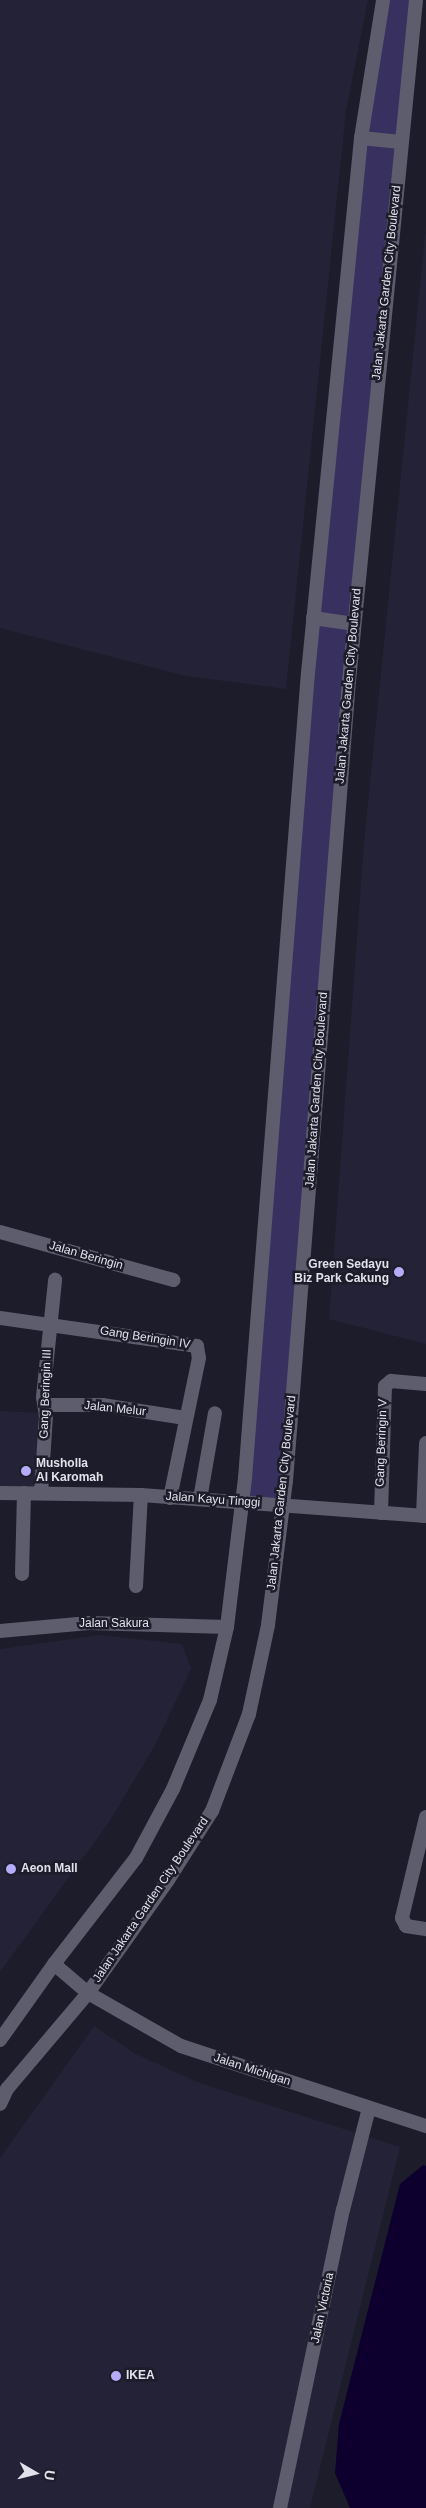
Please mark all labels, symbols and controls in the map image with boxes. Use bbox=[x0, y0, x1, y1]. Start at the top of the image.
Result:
street label: Jalan Jakarta Garden City Boulevard bbox=[370, 185, 404, 381]
street label: Jalan Jakarta Garden City Boulevard bbox=[333, 588, 365, 784]
street label: Jalan Jakarta Garden City Boulevard bbox=[303, 992, 331, 1188]
street label: Jalan Beringin bbox=[47, 1239, 125, 1273]
place label: Green Sedayu Biz Park Cakung bbox=[294, 1258, 389, 1286]
marker: Green Sedayu Biz Park Cakung bbox=[393, 1266, 405, 1278]
street label: Gang Beringin IV bbox=[99, 1324, 191, 1352]
street label: Gang Beringin III bbox=[37, 1349, 55, 1439]
street label: Jalan Jakarta Garden City Boulevard bbox=[265, 1395, 299, 1591]
street label: Jalan Melur bbox=[83, 1399, 147, 1419]
street label: Gang Beringin V bbox=[373, 1399, 391, 1487]
place label: Musholla Al Karomah bbox=[36, 1457, 103, 1485]
marker: Musholla Al Karomah bbox=[20, 1465, 32, 1477]
street label: Jalan Kayu Tinggi bbox=[165, 1490, 261, 1510]
street label: Jalan Sakura bbox=[79, 1617, 149, 1631]
street label: Jalan Jakarta Garden City Boulevard bbox=[90, 1815, 212, 1985]
place label: Aeon Mall bbox=[21, 1862, 78, 1876]
marker: Aeon Mall bbox=[5, 1863, 17, 1875]
street label: Jalan Michigan bbox=[212, 2051, 292, 2089]
street label: Jalan Victoria bbox=[308, 2271, 338, 2345]
place label: IKEA bbox=[126, 2369, 155, 2383]
marker: IKEA bbox=[110, 2370, 122, 2382]
north arrow bbox=[10, 2448, 60, 2498]
text: U bbox=[41, 2469, 58, 2481]

